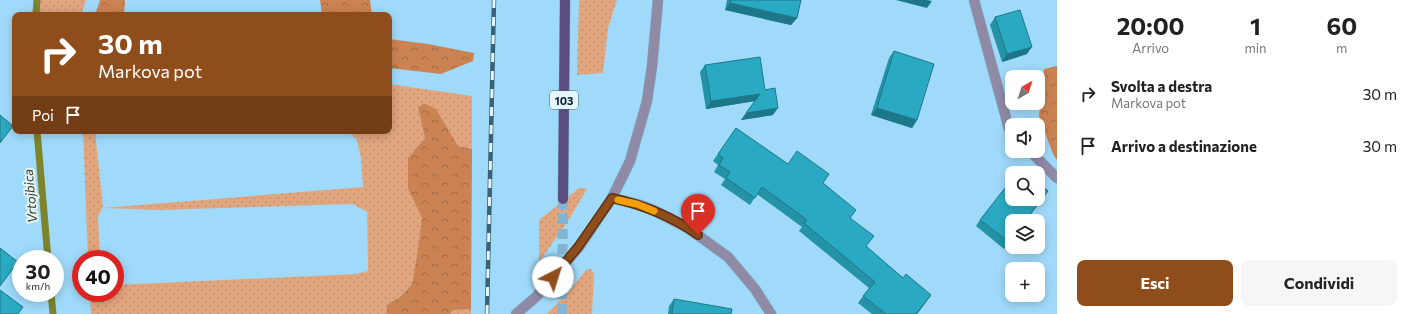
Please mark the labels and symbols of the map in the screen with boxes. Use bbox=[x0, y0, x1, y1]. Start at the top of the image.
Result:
north arrow bbox=[1005, 70, 1045, 110]
road number: 103 bbox=[550, 91, 578, 109]
water label: Vrtojbica bbox=[20, 168, 40, 224]
pin bbox=[681, 194, 715, 235]
speed limit sign: 40 bbox=[72, 250, 124, 302]
position arrow bbox=[532, 256, 574, 298]

